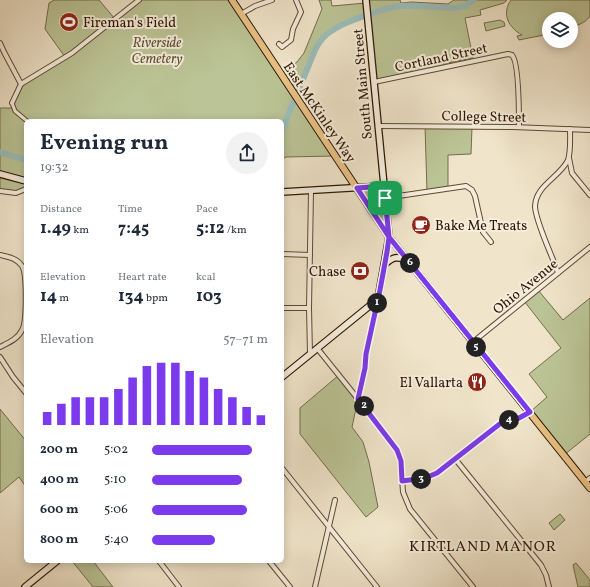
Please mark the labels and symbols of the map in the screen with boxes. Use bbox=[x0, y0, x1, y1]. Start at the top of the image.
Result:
sports icon: Fireman's Field bbox=[58, 11, 80, 33]
place label: Fireman's Field bbox=[83, 14, 176, 33]
street label: South Main Street bbox=[349, 28, 378, 140]
park label: Riverside Cemetery bbox=[131, 34, 183, 69]
street label: Cortland Street bbox=[393, 39, 489, 78]
street label: East McKinley Way bbox=[278, 59, 360, 167]
street label: College Street bbox=[441, 107, 527, 128]
pin bbox=[368, 181, 402, 215]
cafe icon: Bake Me Treats bbox=[410, 214, 432, 236]
place label: Bake Me Treats bbox=[435, 217, 527, 236]
pin: 6 bbox=[400, 253, 420, 273]
street label: Ohio Avenue bbox=[489, 255, 563, 319]
bank icon: Chase bbox=[349, 260, 371, 282]
place label: Chase bbox=[309, 263, 346, 282]
pin: 1 bbox=[367, 293, 387, 313]
pin: 5 bbox=[466, 337, 486, 357]
restaurant icon: El Vallarta bbox=[466, 371, 488, 393]
place label: El Vallarta bbox=[400, 374, 463, 393]
pin: 2 bbox=[354, 396, 374, 416]
pin: 4 bbox=[499, 410, 519, 430]
pin: 3 bbox=[411, 469, 431, 489]
district label: KIRTLAND MANOR bbox=[409, 537, 557, 558]

